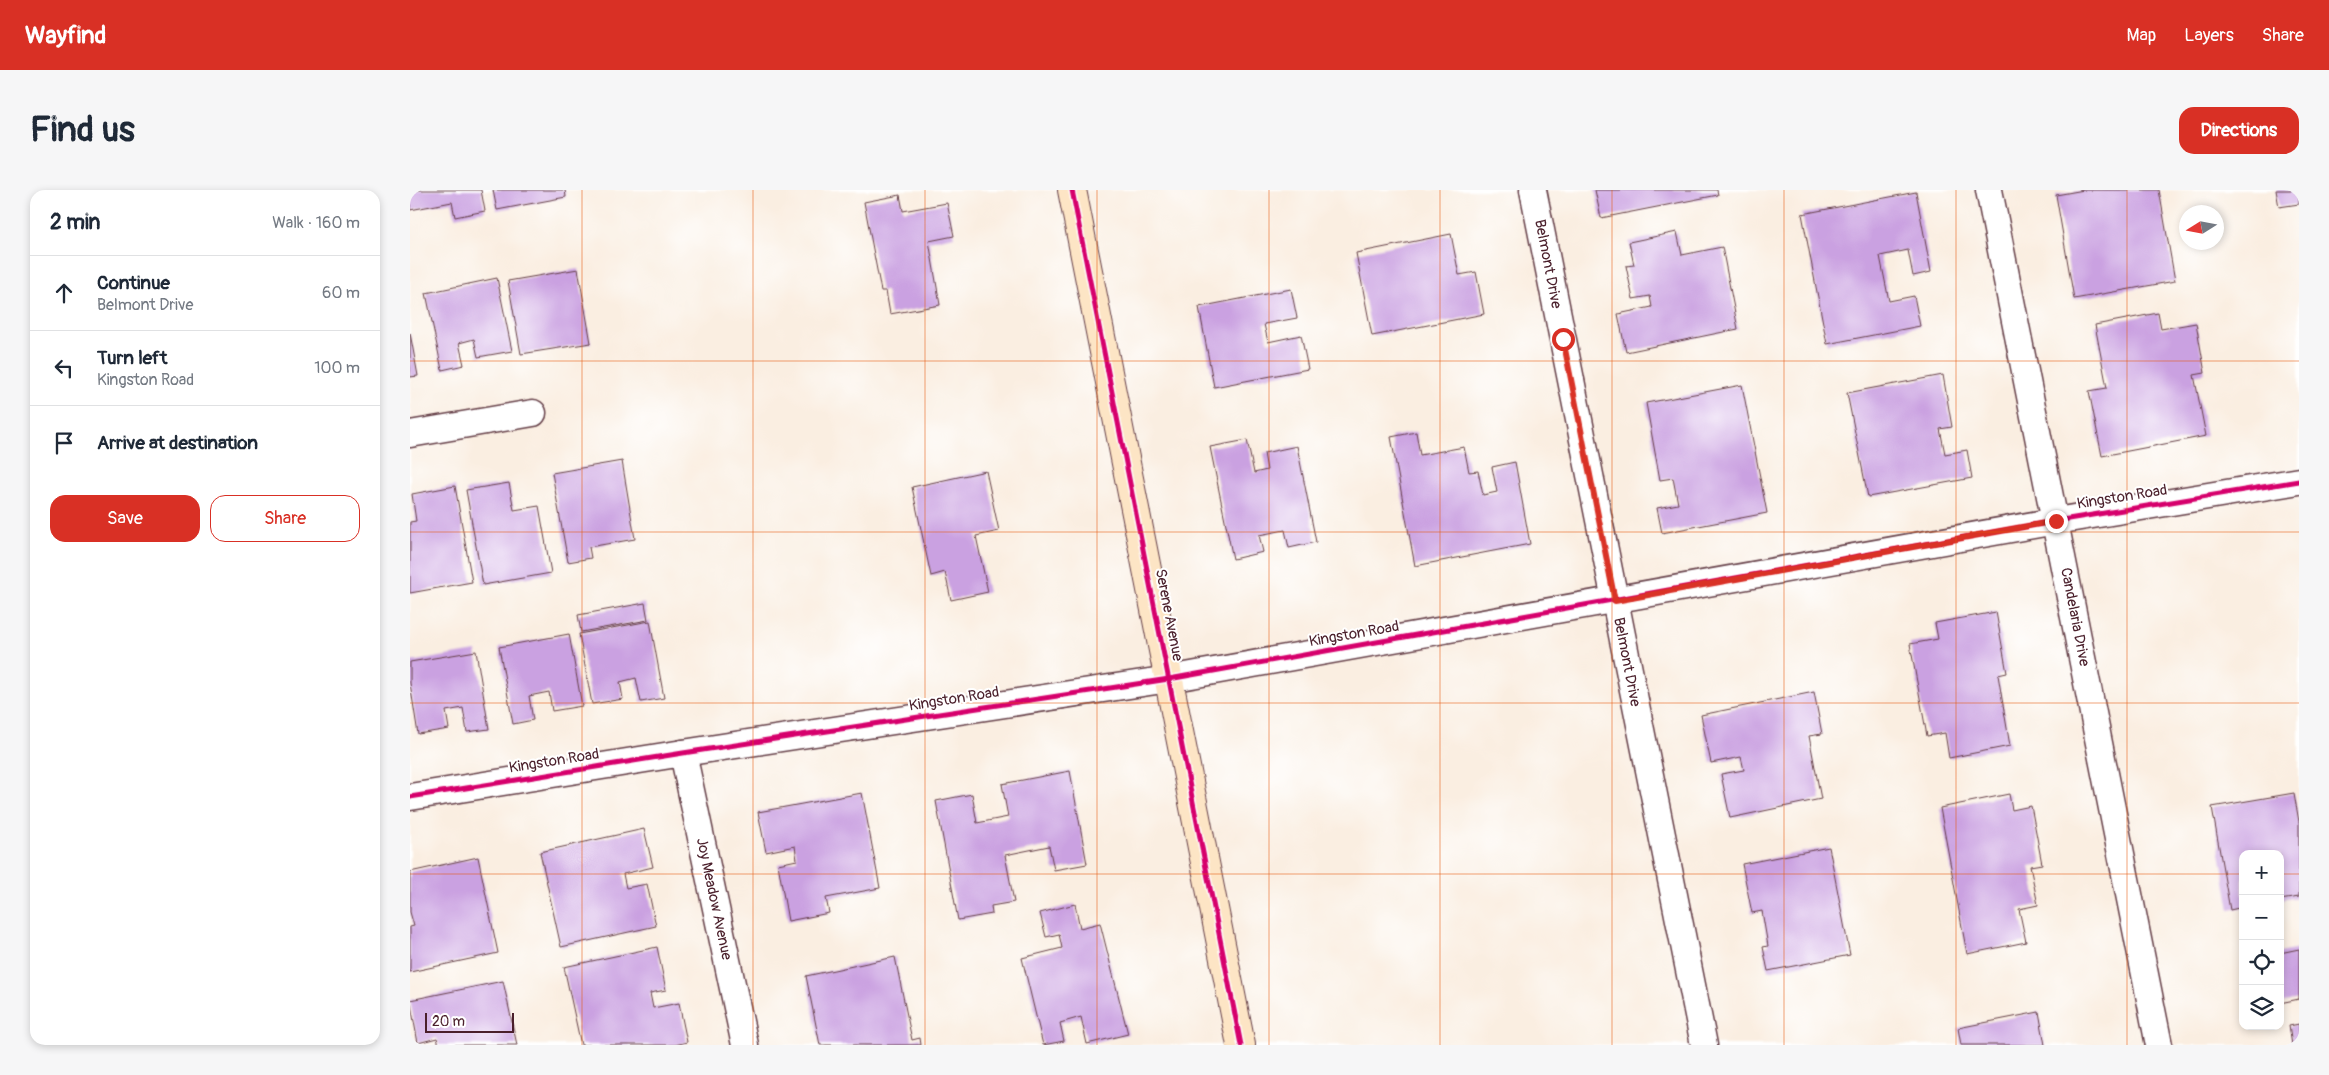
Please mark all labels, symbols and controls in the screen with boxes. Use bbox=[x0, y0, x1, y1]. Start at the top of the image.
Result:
text: Wayfind bbox=[25, 21, 106, 50]
text: Map bbox=[2127, 24, 2156, 47]
text: Layers bbox=[2184, 24, 2234, 47]
text: Share bbox=[2262, 24, 2304, 47]
button: Directions bbox=[2179, 107, 2299, 154]
text: Find us bbox=[30, 108, 135, 152]
north arrow bbox=[2179, 205, 2224, 250]
text: 2 min bbox=[50, 209, 100, 236]
text: Walk · 160 m bbox=[272, 213, 360, 233]
street label: Belmont Drive bbox=[1530, 218, 1566, 311]
text: Continue bbox=[97, 271, 170, 295]
icon: ahead bbox=[50, 279, 78, 307]
text: 60 m bbox=[322, 283, 360, 303]
text: Belmont Drive bbox=[97, 295, 193, 315]
route start bbox=[1552, 328, 1575, 351]
text: Turn left bbox=[97, 346, 167, 370]
icon: left bbox=[50, 354, 78, 382]
text: 100 m bbox=[314, 358, 360, 378]
text: Kingston Road bbox=[97, 370, 194, 390]
icon: arrive bbox=[50, 429, 78, 457]
text: Arrive at destination bbox=[97, 431, 258, 455]
street label: Kingston Road bbox=[2076, 480, 2168, 514]
button: Save bbox=[50, 495, 200, 542]
button: Share bbox=[210, 495, 360, 542]
route end bbox=[2045, 510, 2068, 533]
street label: Candelaria Drive bbox=[2056, 566, 2094, 668]
street label: Serene Avenue bbox=[1151, 567, 1187, 663]
street label: Belmont Drive bbox=[1609, 616, 1645, 709]
street label: Kingston Road bbox=[1308, 617, 1400, 651]
street label: Kingston Road bbox=[908, 682, 1000, 716]
street label: Kingston Road bbox=[508, 744, 600, 778]
street label: Joy Meadow Avenue bbox=[692, 836, 736, 962]
map controls bbox=[2239, 850, 2284, 1030]
button: + bbox=[2239, 850, 2284, 895]
button: − bbox=[2239, 895, 2284, 940]
button: locate bbox=[2239, 940, 2284, 985]
button: layers bbox=[2239, 985, 2284, 1030]
scale bar bbox=[425, 1010, 514, 1033]
text: 20 m bbox=[432, 1013, 465, 1030]

